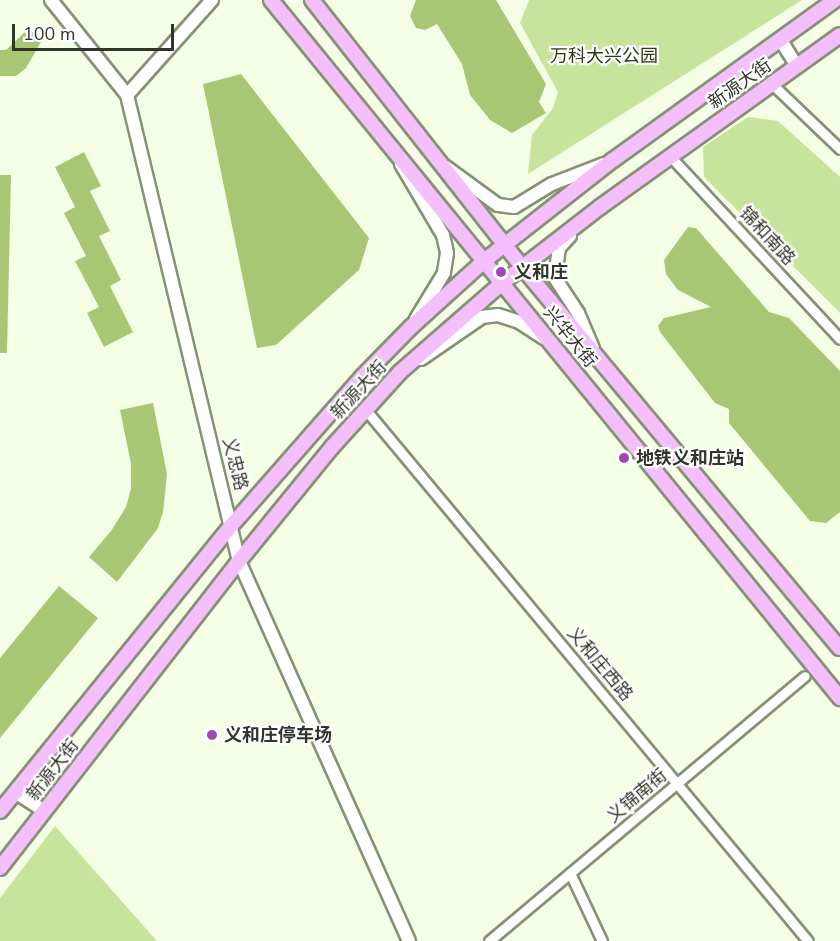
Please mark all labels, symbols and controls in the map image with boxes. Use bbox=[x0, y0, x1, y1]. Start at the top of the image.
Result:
scale bar bbox=[15, 12, 177, 50]
text: 100 m bbox=[23, 22, 75, 46]
park label: 万科大兴公园 bbox=[550, 45, 658, 67]
street label: 新源大街 bbox=[704, 55, 776, 113]
street label: 锦和南路 bbox=[735, 202, 799, 270]
place label: 义和庄 bbox=[514, 261, 568, 283]
marker: 义和庄 bbox=[492, 263, 510, 281]
street label: 兴华大街 bbox=[539, 302, 601, 372]
street label: 新源大街 bbox=[327, 356, 391, 424]
street label: 义忠路 bbox=[218, 435, 252, 493]
place label: 地铁义和庄站 bbox=[636, 447, 744, 469]
marker: 地铁义和庄站 bbox=[617, 451, 631, 465]
street label: 义和庄西路 bbox=[563, 623, 637, 705]
place label: 义和庄停车场 bbox=[224, 724, 332, 746]
marker: 义和庄停车场 bbox=[205, 728, 219, 742]
street label: 新源大街 bbox=[22, 735, 84, 805]
street label: 义锦南街 bbox=[602, 765, 672, 827]

